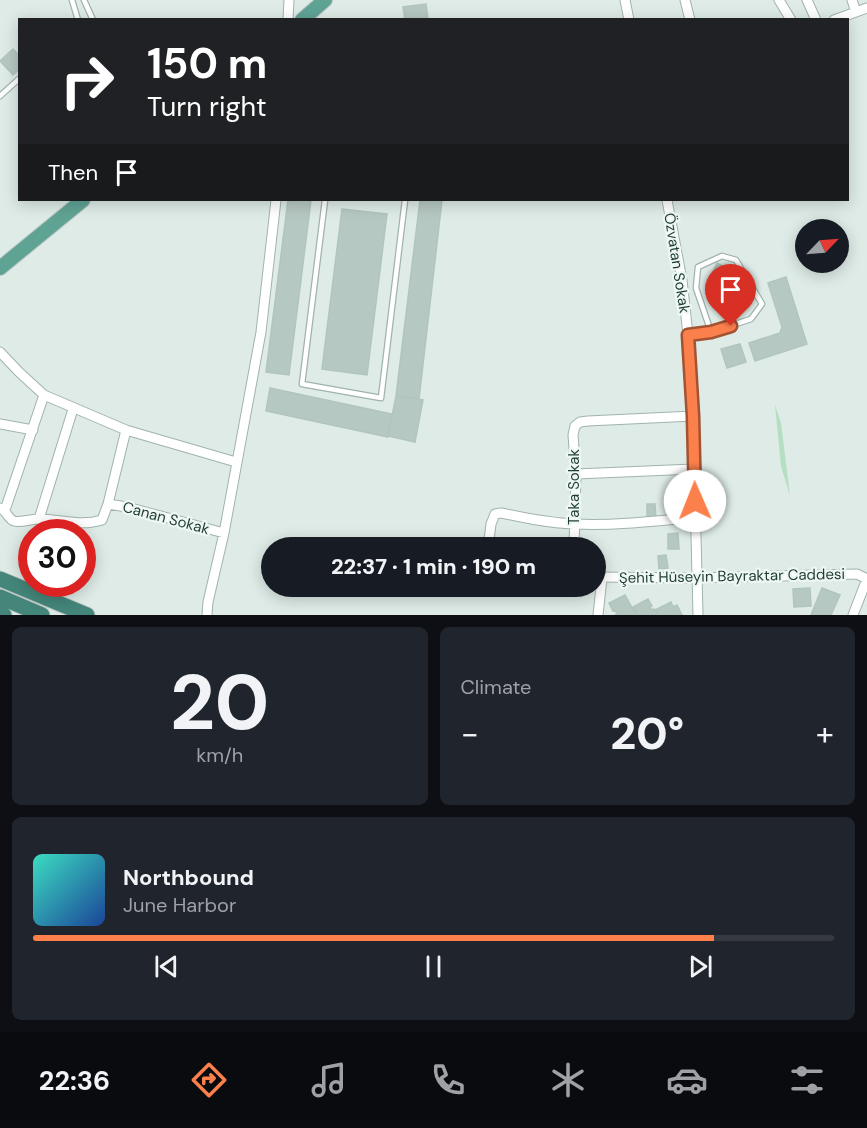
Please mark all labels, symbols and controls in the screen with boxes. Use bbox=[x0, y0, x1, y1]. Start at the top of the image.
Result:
text: 150 m bbox=[147, 36, 267, 91]
icon: right bbox=[48, 42, 126, 120]
text: Turn right bbox=[147, 89, 267, 124]
icon: arrive bbox=[110, 156, 143, 189]
text: Then bbox=[48, 158, 98, 187]
street label: Özvatan Sokak bbox=[659, 211, 695, 315]
north arrow bbox=[795, 219, 849, 273]
map controls bbox=[795, 219, 849, 273]
pin bbox=[705, 264, 756, 326]
icon: arrive bbox=[714, 273, 747, 306]
street label: Taka Sokak bbox=[564, 449, 584, 525]
position arrow bbox=[663, 469, 727, 533]
street label: Canan Sokak bbox=[120, 497, 212, 539]
speed limit sign: 30 bbox=[18, 519, 96, 597]
text: 22:37 · 1 min · 190 m bbox=[331, 552, 536, 581]
street label: Şehit Hüseyin Bayraktar Caddesi bbox=[619, 564, 845, 588]
text: 20 bbox=[170, 652, 270, 753]
text: Climate bbox=[461, 674, 531, 700]
text: 20° bbox=[610, 704, 684, 763]
text: − bbox=[461, 712, 479, 755]
text: + bbox=[816, 712, 834, 755]
text: km/h bbox=[196, 742, 243, 768]
text: Northbound bbox=[123, 863, 254, 892]
text: June Harbor bbox=[123, 892, 236, 918]
icon: previous bbox=[150, 950, 183, 983]
icon: pause bbox=[417, 950, 450, 983]
icon: next bbox=[684, 950, 717, 983]
icon: directions bbox=[188, 1059, 230, 1101]
icon: music bbox=[308, 1059, 350, 1101]
icon: phone bbox=[427, 1059, 469, 1101]
icon: climate bbox=[547, 1059, 589, 1101]
icon: car bbox=[666, 1059, 708, 1101]
icon: filters bbox=[786, 1059, 828, 1101]
text: 22:36 bbox=[39, 1063, 110, 1098]

